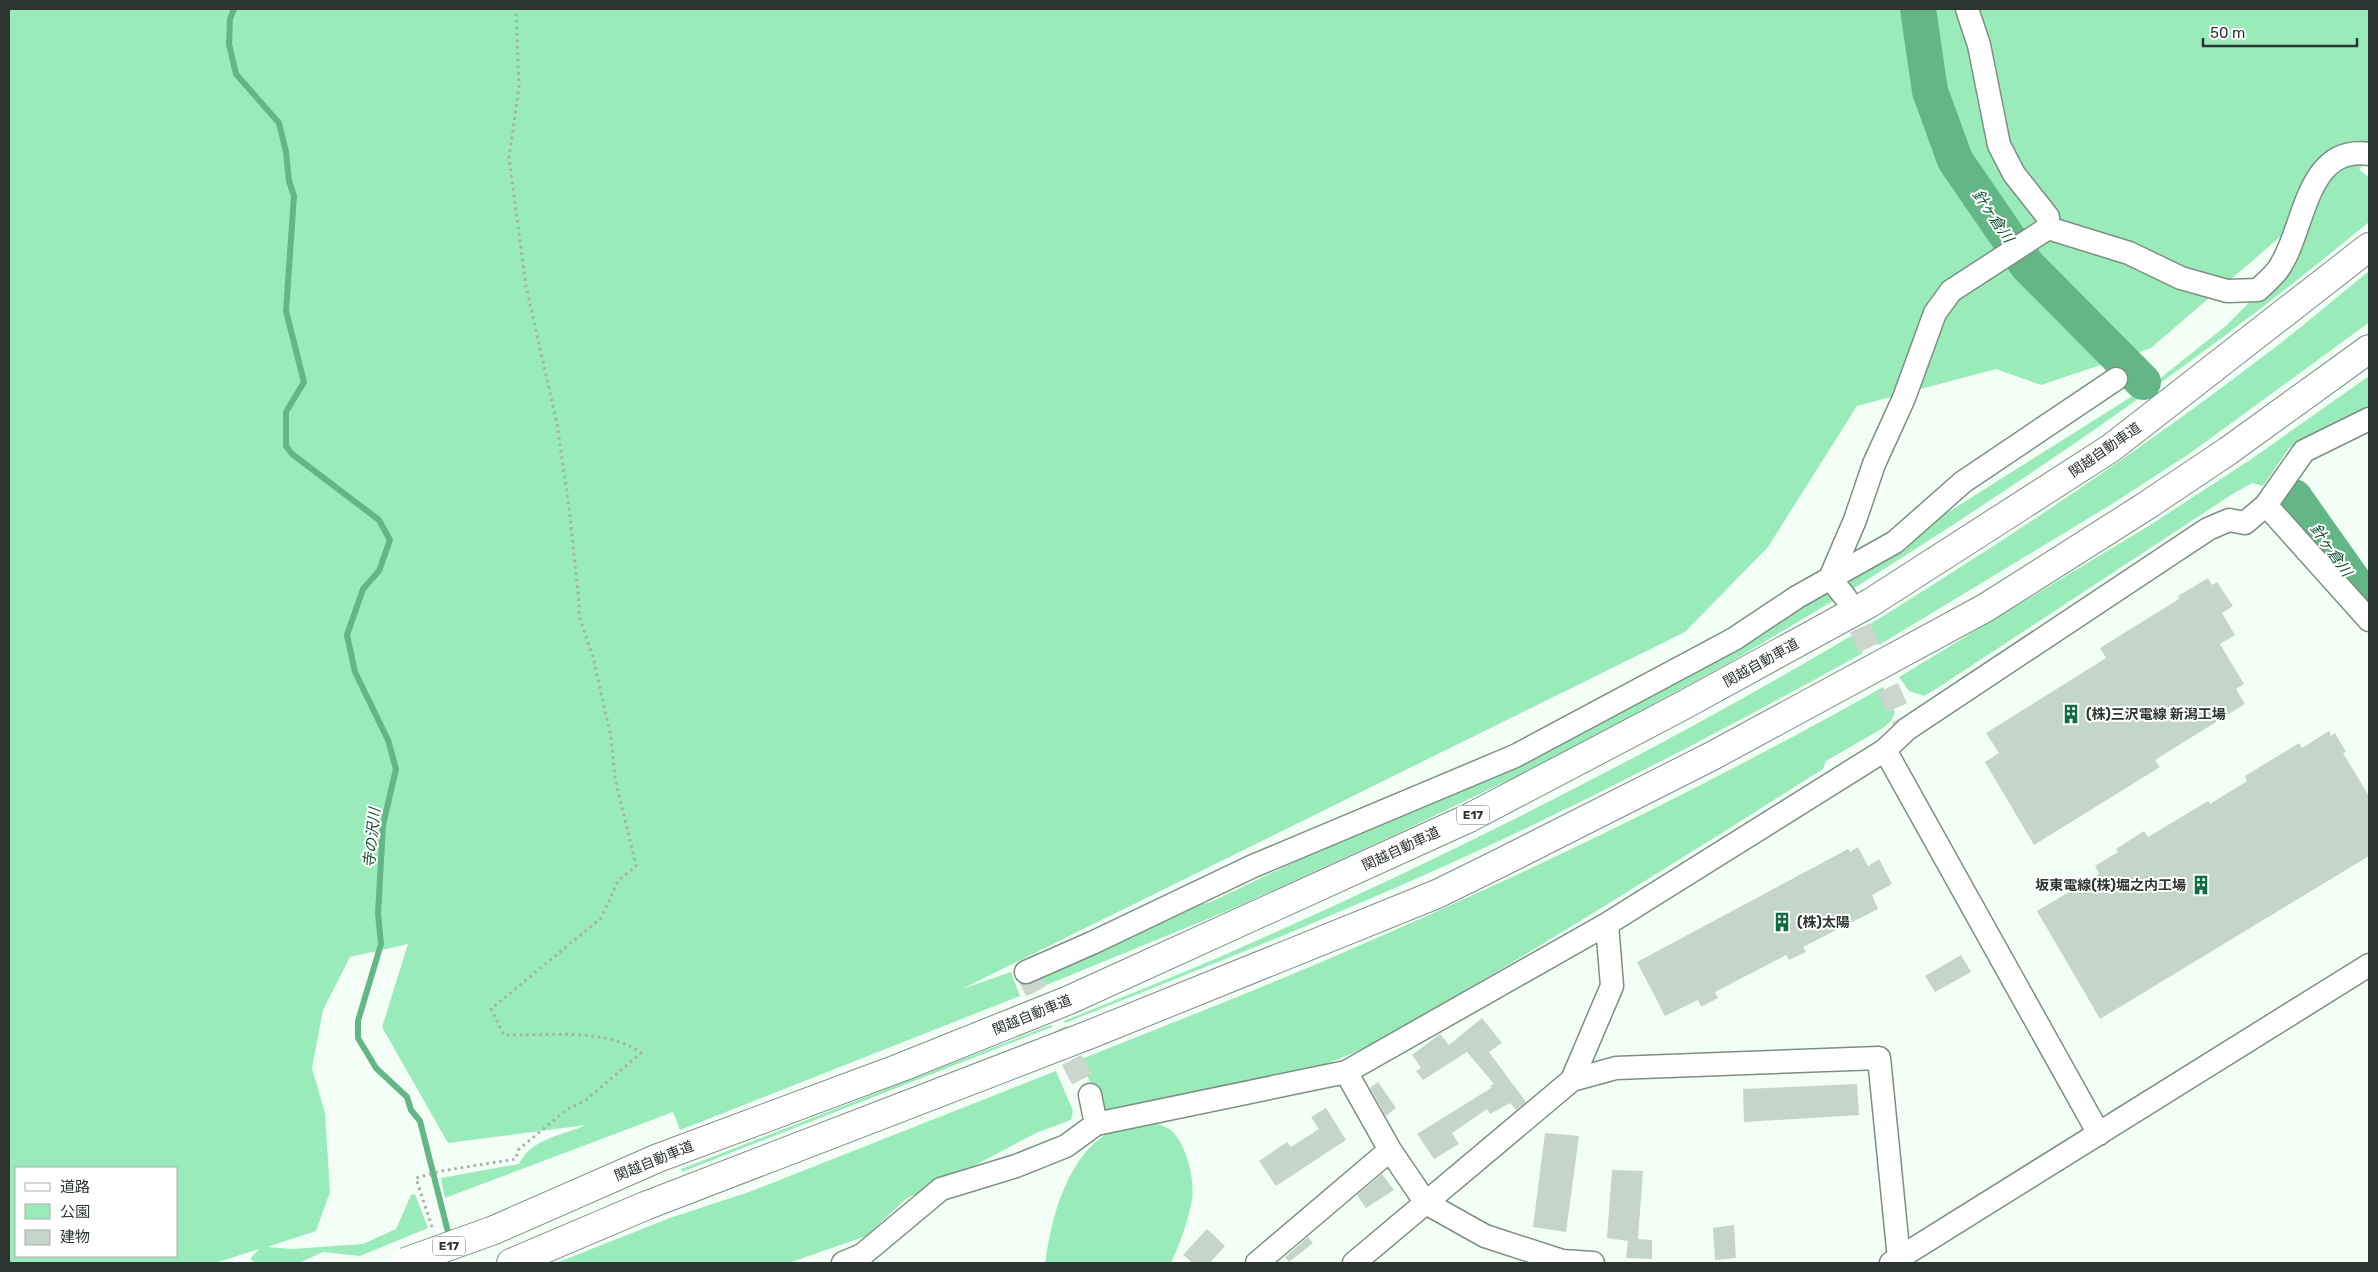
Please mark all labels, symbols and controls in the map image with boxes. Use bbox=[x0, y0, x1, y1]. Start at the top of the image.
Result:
scale bar bbox=[2203, 15, 2357, 47]
text: 50 m bbox=[2210, 24, 2245, 42]
water label: 針ヶ倉川 bbox=[1969, 186, 2018, 248]
street label: 関越自動車道 bbox=[2066, 419, 2144, 481]
water label: 針ヶ倉川 bbox=[2306, 520, 2357, 581]
street label: 関越自動車道 bbox=[1720, 635, 1802, 691]
building icon: (株)三沢電線 新潟工場 bbox=[2060, 703, 2082, 725]
place label: (株)三沢電線 新潟工場 bbox=[2086, 706, 2226, 723]
water label: 寺の沢川 bbox=[360, 805, 384, 869]
road number: E17 bbox=[1457, 806, 1489, 824]
street label: 関越自動車道 bbox=[1359, 824, 1443, 874]
building icon: 坂東電線(株)堀之内工場 bbox=[2190, 874, 2212, 896]
place label: 坂東電線(株)堀之内工場 bbox=[2035, 877, 2186, 894]
building icon: (株)太陽 bbox=[1771, 911, 1793, 933]
place label: (株)太陽 bbox=[1797, 914, 1850, 931]
street label: 関越自動車道 bbox=[990, 991, 1074, 1039]
street label: 関越自動車道 bbox=[612, 1137, 696, 1185]
legend bbox=[15, 1167, 178, 1257]
text: 道路 bbox=[60, 1178, 90, 1196]
text: 公園 bbox=[60, 1203, 90, 1221]
text: 建物 bbox=[60, 1228, 90, 1246]
road number: E17 bbox=[433, 1236, 465, 1256]

